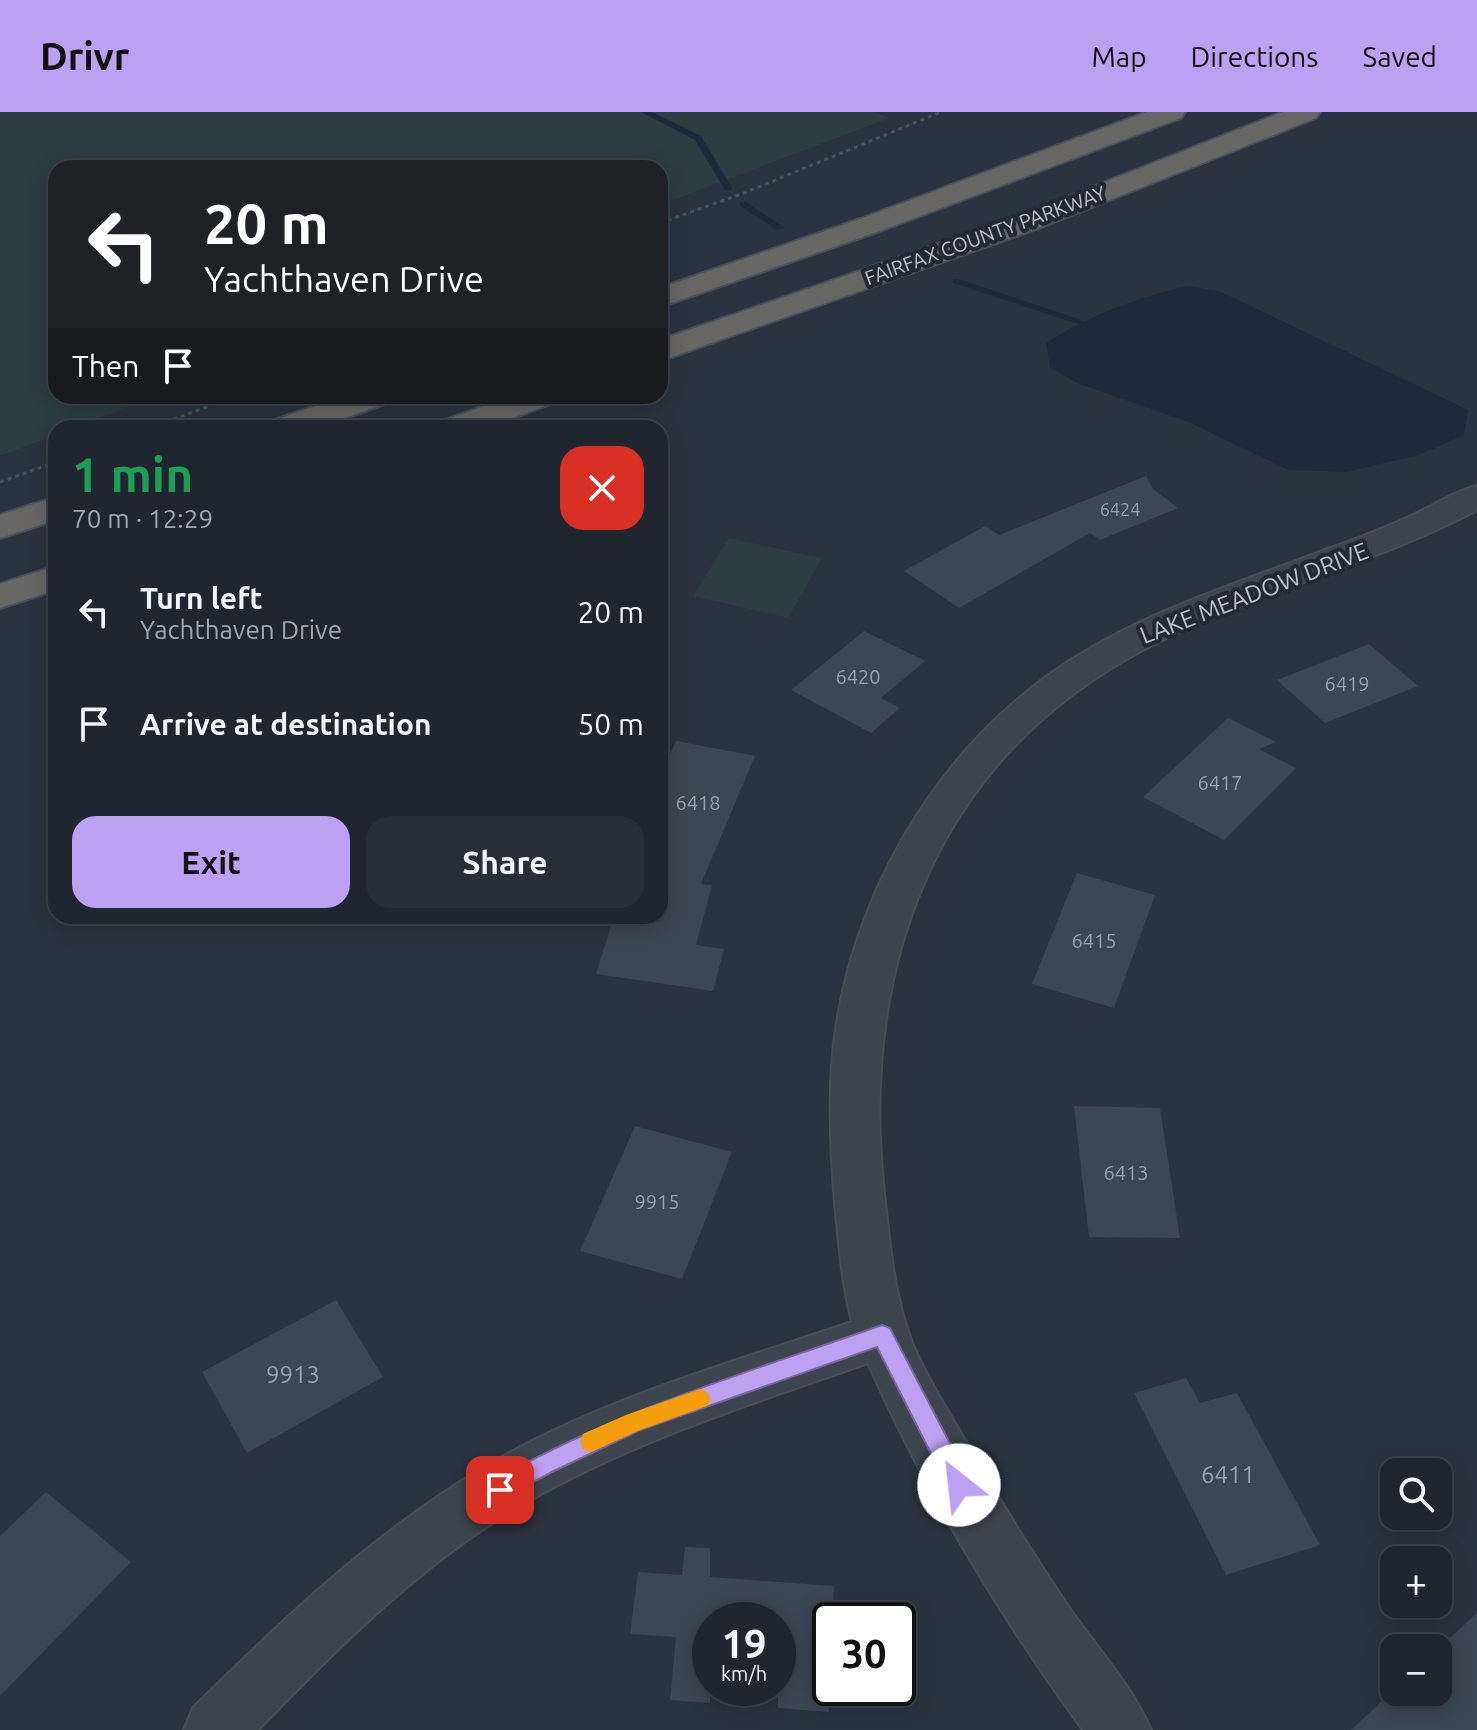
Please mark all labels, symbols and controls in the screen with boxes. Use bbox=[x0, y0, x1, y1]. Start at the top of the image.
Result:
text: Drivr bbox=[40, 35, 129, 77]
text: Map bbox=[1091, 41, 1147, 72]
text: Directions bbox=[1191, 41, 1318, 72]
text: Saved bbox=[1362, 41, 1437, 72]
street label: FAIRFAX COUNTY PARKWAY bbox=[862, 181, 1109, 289]
icon: left bbox=[72, 192, 176, 296]
text: 20 m bbox=[204, 192, 329, 255]
text: Yachthaven Drive bbox=[204, 258, 484, 299]
icon: arrive bbox=[156, 344, 200, 388]
text: Then bbox=[72, 349, 140, 383]
button: close bbox=[560, 446, 644, 530]
text: 1 min bbox=[72, 447, 193, 501]
house number: 6424 bbox=[1100, 499, 1140, 519]
text: 70 m · 12:29 bbox=[72, 504, 213, 533]
street label: LAKE MEADOW DRIVE bbox=[1136, 537, 1372, 649]
text: Turn left bbox=[140, 581, 262, 615]
icon: left bbox=[72, 590, 116, 634]
text: 20 m bbox=[577, 595, 644, 629]
text: Yachthaven Drive bbox=[140, 615, 342, 644]
house number: 6420 bbox=[835, 665, 881, 688]
house number: 6419 bbox=[1324, 672, 1370, 695]
icon: arrive bbox=[72, 702, 116, 746]
text: Arrive at destination bbox=[140, 707, 432, 741]
text: 50 m bbox=[577, 707, 644, 741]
house number: 6417 bbox=[1197, 771, 1243, 794]
house number: 6418 bbox=[675, 791, 721, 814]
button: Exit bbox=[72, 816, 350, 908]
button: Share bbox=[366, 816, 644, 908]
house number: 6415 bbox=[1071, 929, 1117, 952]
house number: 6413 bbox=[1103, 1161, 1149, 1184]
house number: 9915 bbox=[634, 1190, 680, 1213]
house number: 9913 bbox=[266, 1361, 320, 1388]
position arrow bbox=[917, 1443, 1001, 1527]
pin bbox=[466, 1456, 534, 1524]
map controls bbox=[1380, 1458, 1452, 1706]
button: search bbox=[1380, 1458, 1452, 1530]
house number: 6411 bbox=[1201, 1461, 1255, 1488]
icon: arrive bbox=[478, 1468, 522, 1512]
button: + bbox=[1380, 1546, 1452, 1618]
speed limit sign: 30 bbox=[812, 1602, 916, 1706]
text: 19 bbox=[721, 1621, 767, 1666]
button: − bbox=[1380, 1634, 1452, 1706]
text: km/h bbox=[721, 1662, 767, 1685]

